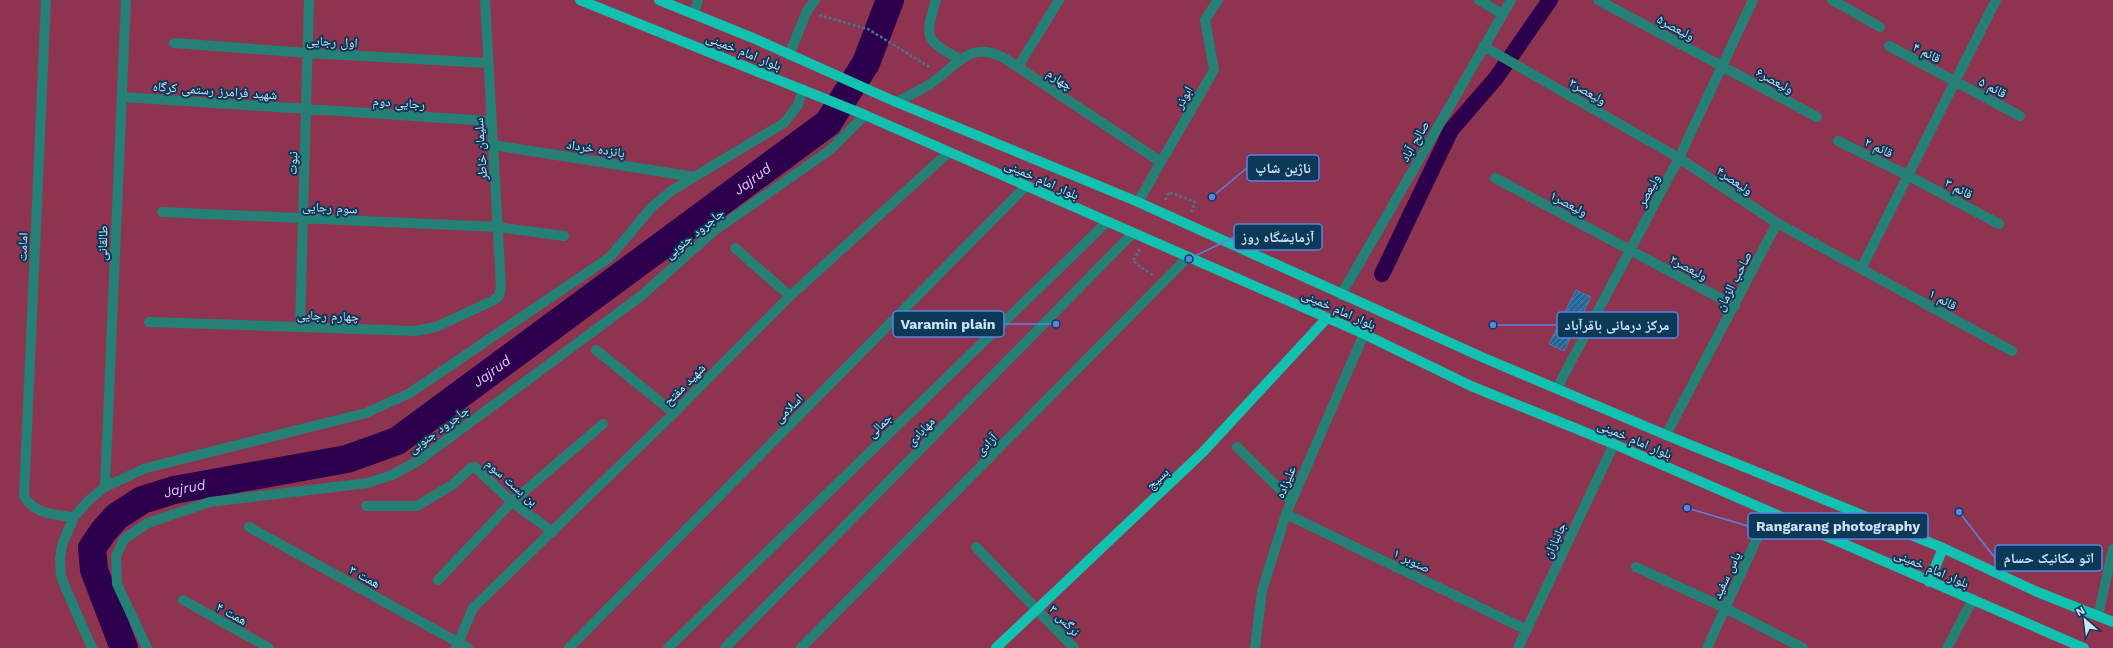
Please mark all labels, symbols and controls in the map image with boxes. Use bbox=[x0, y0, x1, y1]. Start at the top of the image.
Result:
street label: ولیعصر۵ bbox=[1654, 11, 1697, 44]
street label: بلوار امام خمینی bbox=[704, 30, 783, 74]
street label: اول رجایی bbox=[306, 33, 358, 51]
street label: قائم ۴ bbox=[1910, 39, 1943, 67]
street label: ولیعصر۶ bbox=[1753, 64, 1796, 97]
street label: چهارم bbox=[1043, 65, 1075, 94]
street label: قائم ۵ bbox=[1976, 74, 2009, 102]
street label: ولیعصر۳ bbox=[1566, 75, 1609, 109]
street label: شهید فرامرز رستمی کرگاه bbox=[152, 79, 278, 103]
street label: ابوذر bbox=[1171, 83, 1197, 112]
street label: رجایی دوم bbox=[372, 93, 426, 113]
street label: سلیمان خاطر bbox=[471, 117, 491, 182]
street label: صالح آباد bbox=[1397, 118, 1434, 165]
street label: قائم ۲ bbox=[1862, 134, 1895, 162]
street label: پانزده خرداد bbox=[565, 136, 626, 162]
street label: نبوت bbox=[285, 151, 301, 175]
callout: ناژین شاپ bbox=[1247, 155, 1319, 181]
street label: بلوار امام خمینی bbox=[1002, 156, 1081, 203]
water label: Jajrud bbox=[731, 160, 774, 198]
text: ناژین شاپ bbox=[1255, 160, 1311, 177]
street label: ولیعصر۴ bbox=[1713, 163, 1756, 199]
street label: ولیعصر bbox=[1633, 172, 1664, 210]
street label: قائم ۳ bbox=[1942, 175, 1975, 203]
street label: ولیعصر۱ bbox=[1547, 187, 1590, 220]
street label: سوم رجایی bbox=[302, 199, 358, 217]
street label: جاجرود جنوبی bbox=[662, 205, 728, 263]
callout: آزمایشگاه روز bbox=[1234, 224, 1322, 250]
street label: طالقانی bbox=[94, 225, 112, 261]
text: آزمایشگاه روز bbox=[1241, 229, 1314, 245]
street label: امامت bbox=[15, 232, 30, 262]
street label: صاحب الزمان bbox=[1712, 249, 1756, 314]
street label: ولیعصر۲ bbox=[1667, 251, 1710, 284]
street label: بلوار امام خمینی bbox=[1299, 286, 1378, 333]
street label: قائم ۱ bbox=[1926, 286, 1959, 314]
street label: چهارم رجایی bbox=[297, 307, 359, 325]
callout: Varamin plain bbox=[893, 311, 1004, 337]
callout: مرکز درمانی باقرآباد bbox=[1557, 312, 1678, 338]
text: Varamin plain bbox=[900, 316, 996, 332]
text: مرکز درمانی باقرآباد bbox=[1565, 317, 1669, 334]
water label: Jajrud bbox=[470, 352, 514, 390]
street label: شهید مفتح bbox=[660, 360, 710, 410]
street label: اسلامی bbox=[771, 391, 807, 427]
street label: جاجرود جنوبی bbox=[405, 402, 472, 457]
street label: جمالی bbox=[864, 410, 896, 441]
street label: مهابادی bbox=[903, 414, 938, 450]
street label: بلوار امام خمینی bbox=[1595, 417, 1674, 463]
street label: آزادی bbox=[972, 430, 1002, 459]
street label: بن بست سوم bbox=[482, 456, 541, 510]
street label: علیزاده bbox=[1272, 463, 1300, 501]
street label: بسیج bbox=[1143, 464, 1173, 494]
water label: Jajrud bbox=[161, 476, 207, 501]
callout: Rangarang photography bbox=[1748, 513, 1928, 539]
text: Rangarang photography bbox=[1756, 518, 1920, 534]
street label: جانبازان bbox=[1540, 520, 1570, 561]
street label: صنوبر ۱ bbox=[1390, 545, 1433, 577]
callout: اتو مکانیک حسام bbox=[1995, 545, 2102, 571]
street label: بلوار امام خمینی bbox=[1892, 546, 1971, 592]
street label: یاس سفید bbox=[1709, 549, 1745, 601]
text: اتو مکانیک حسام bbox=[2004, 550, 2094, 568]
street label: همت ۳ bbox=[347, 562, 383, 591]
street label: همت ۴ bbox=[214, 599, 250, 628]
north arrow bbox=[2065, 600, 2105, 640]
street label: نرگس ۳ bbox=[1045, 602, 1083, 640]
text: N bbox=[2074, 604, 2087, 619]

